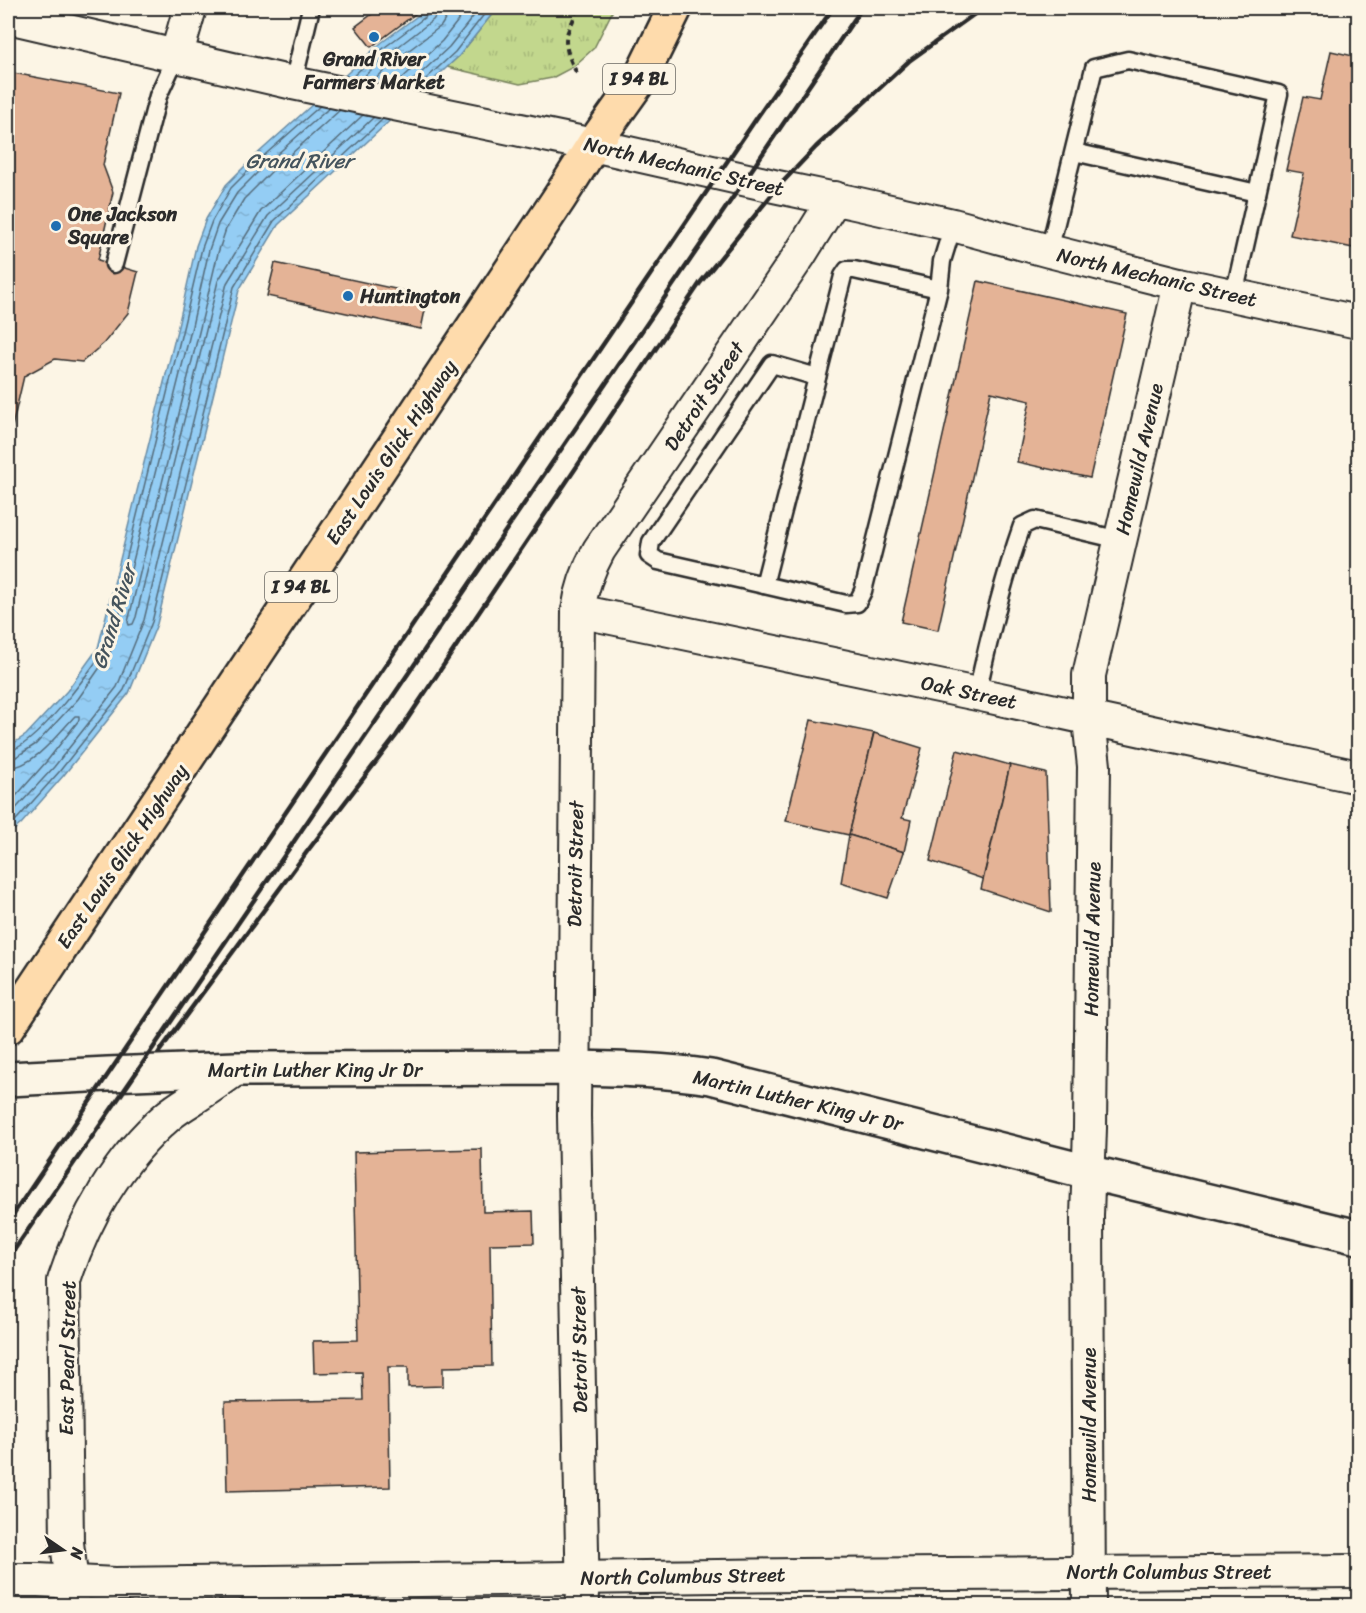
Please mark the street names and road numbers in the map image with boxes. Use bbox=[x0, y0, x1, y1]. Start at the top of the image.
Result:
road number: I 94 BL bbox=[603, 64, 675, 94]
street label: North Mechanic Street bbox=[580, 126, 788, 207]
street label: North Mechanic Street bbox=[1053, 237, 1261, 318]
street label: Detroit Street bbox=[655, 333, 755, 458]
street label: East Louis Glick Highway bbox=[316, 352, 467, 552]
street label: Homewild Avenue bbox=[1105, 379, 1174, 538]
road number: I 94 BL bbox=[265, 572, 337, 602]
street label: Oak Street bbox=[918, 665, 1020, 720]
street label: East Louis Glick Highway bbox=[47, 756, 198, 956]
street label: Detroit Street bbox=[557, 800, 594, 927]
street label: Homewild Avenue bbox=[1074, 861, 1111, 1017]
street label: Martin Luther King Jr Dr bbox=[208, 1053, 424, 1088]
street label: Martin Luther King Jr Dr bbox=[689, 1059, 908, 1142]
street label: East Pearl Street bbox=[49, 1280, 86, 1436]
street label: Detroit Street bbox=[561, 1286, 598, 1413]
street label: Homewild Avenue bbox=[1072, 1347, 1107, 1502]
street label: North Columbus Street bbox=[1066, 1555, 1272, 1590]
street label: North Columbus Street bbox=[580, 1557, 786, 1596]

